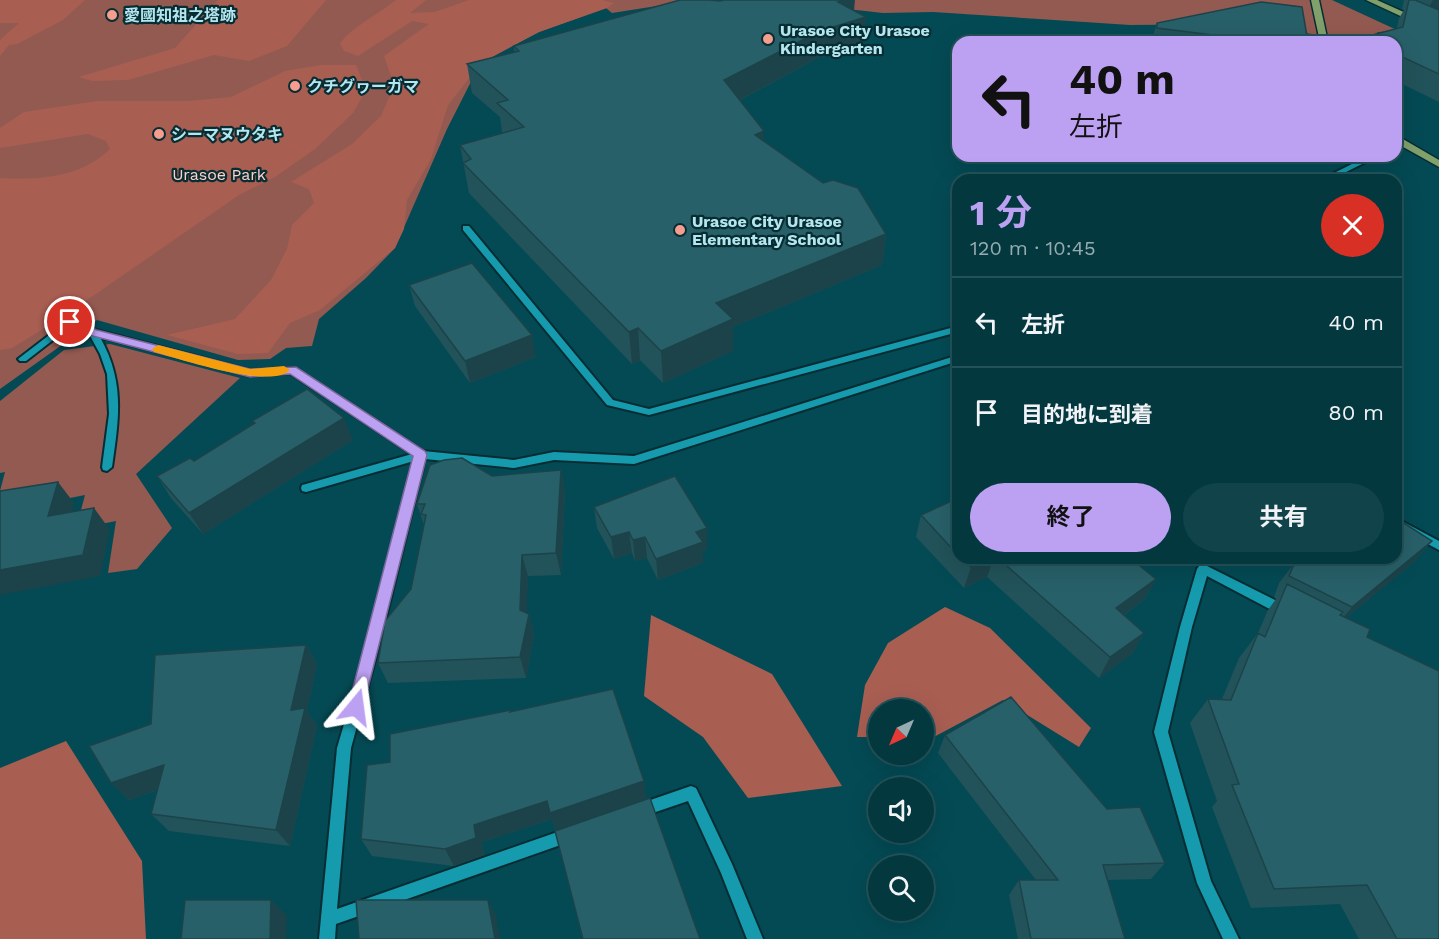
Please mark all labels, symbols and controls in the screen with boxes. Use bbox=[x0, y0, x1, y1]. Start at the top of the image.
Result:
place label: 愛國知祖之塔跡 bbox=[124, 6, 236, 25]
marker: 愛國知祖之塔跡 bbox=[105, 8, 119, 22]
place label: Urasoe City Urasoe Kindergarten bbox=[780, 21, 930, 58]
marker: Urasoe City Urasoe Kindergarten bbox=[761, 32, 775, 46]
text: 40 m bbox=[1069, 55, 1175, 104]
icon: left bbox=[970, 60, 1048, 138]
place label: クチグヮーガマ bbox=[307, 77, 419, 96]
marker: クチグヮーガマ bbox=[288, 79, 302, 93]
text: 左折 bbox=[1069, 111, 1123, 143]
place label: シーマヌウタキ bbox=[171, 125, 283, 144]
marker: シーマヌウタキ bbox=[152, 127, 166, 141]
park label: Urasoe Park bbox=[172, 165, 266, 184]
text: 1 分 bbox=[970, 192, 1032, 234]
button: close bbox=[1321, 194, 1384, 257]
place label: Urasoe City Urasoe Elementary School bbox=[692, 212, 842, 249]
marker: Urasoe City Urasoe Elementary School bbox=[673, 223, 687, 237]
text: 120 m · 10:45 bbox=[970, 236, 1096, 260]
pin bbox=[44, 296, 95, 347]
icon: arrive bbox=[53, 305, 86, 338]
icon: left bbox=[970, 306, 1003, 339]
text: 40 m bbox=[1328, 310, 1384, 335]
text: 左折 bbox=[1021, 312, 1065, 337]
icon: arrive bbox=[970, 396, 1003, 429]
text: 80 m bbox=[1328, 400, 1384, 425]
text: 目的地に到着 bbox=[1021, 402, 1153, 427]
button: 終了 bbox=[970, 483, 1171, 552]
button: 共有 bbox=[1183, 483, 1384, 552]
position arrow bbox=[324, 675, 388, 739]
north arrow bbox=[868, 699, 934, 765]
map controls bbox=[868, 699, 934, 921]
button: sound bbox=[868, 777, 934, 843]
button: search bbox=[868, 855, 934, 921]

